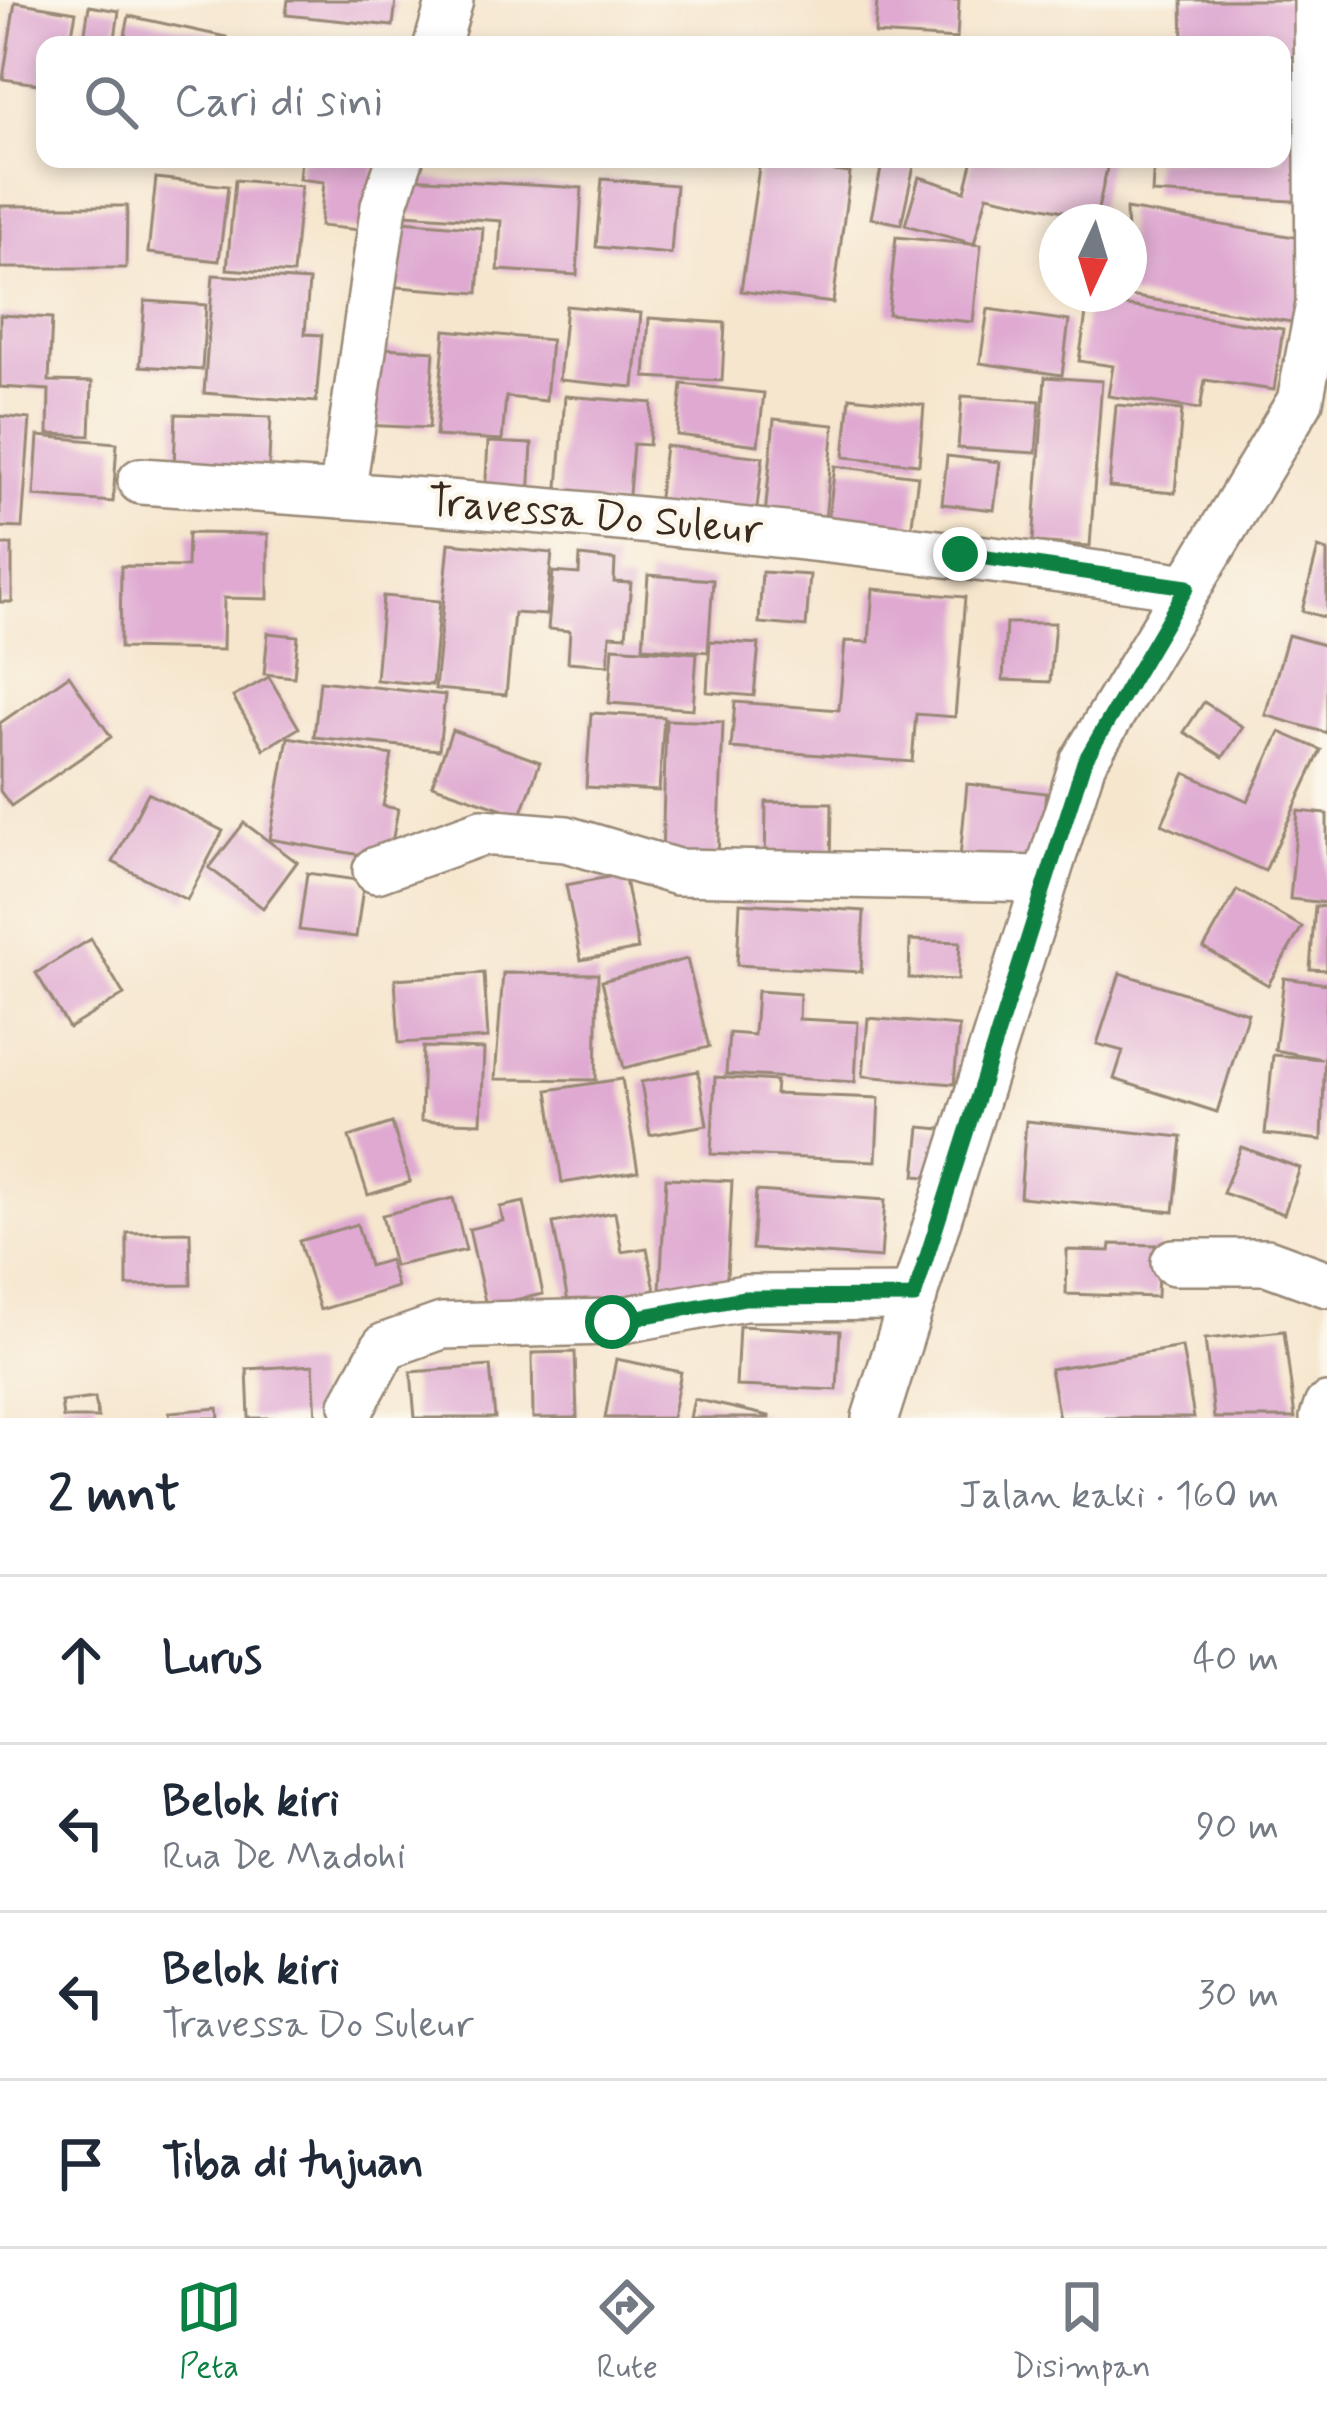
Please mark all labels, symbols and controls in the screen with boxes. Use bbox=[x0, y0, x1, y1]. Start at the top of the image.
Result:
search box bbox=[36, 36, 1291, 168]
icon: search bbox=[78, 69, 144, 135]
text: Cari di sini bbox=[174, 73, 383, 132]
north arrow bbox=[1039, 204, 1147, 312]
street label: Travessa Do Suleur bbox=[425, 475, 765, 559]
route end bbox=[933, 527, 987, 581]
route start bbox=[585, 1295, 639, 1349]
text: 2 mnt bbox=[48, 1463, 180, 1529]
text: Jalan kaki · 160 m bbox=[959, 1471, 1279, 1522]
icon: ahead bbox=[48, 1627, 114, 1693]
text: Lurus bbox=[162, 1630, 262, 1689]
text: 40 m bbox=[1192, 1634, 1279, 1685]
text: Belok kiri bbox=[162, 1773, 339, 1832]
icon: left bbox=[48, 1795, 114, 1861]
text: 90 m bbox=[1196, 1802, 1279, 1853]
text: Rua De Madohi bbox=[162, 1832, 406, 1883]
text: Belok kiri bbox=[162, 1941, 339, 2000]
icon: left bbox=[48, 1963, 114, 2029]
text: 30 m bbox=[1197, 1970, 1279, 2021]
text: Travessa Do Suleur bbox=[162, 2000, 474, 2051]
icon: arrive bbox=[48, 2131, 114, 2197]
text: Tiba di tujuan bbox=[162, 2134, 424, 2193]
tab: Peta bbox=[176, 2274, 242, 2390]
tab: Rute bbox=[594, 2274, 660, 2390]
tab: Disimpan bbox=[1012, 2274, 1151, 2390]

